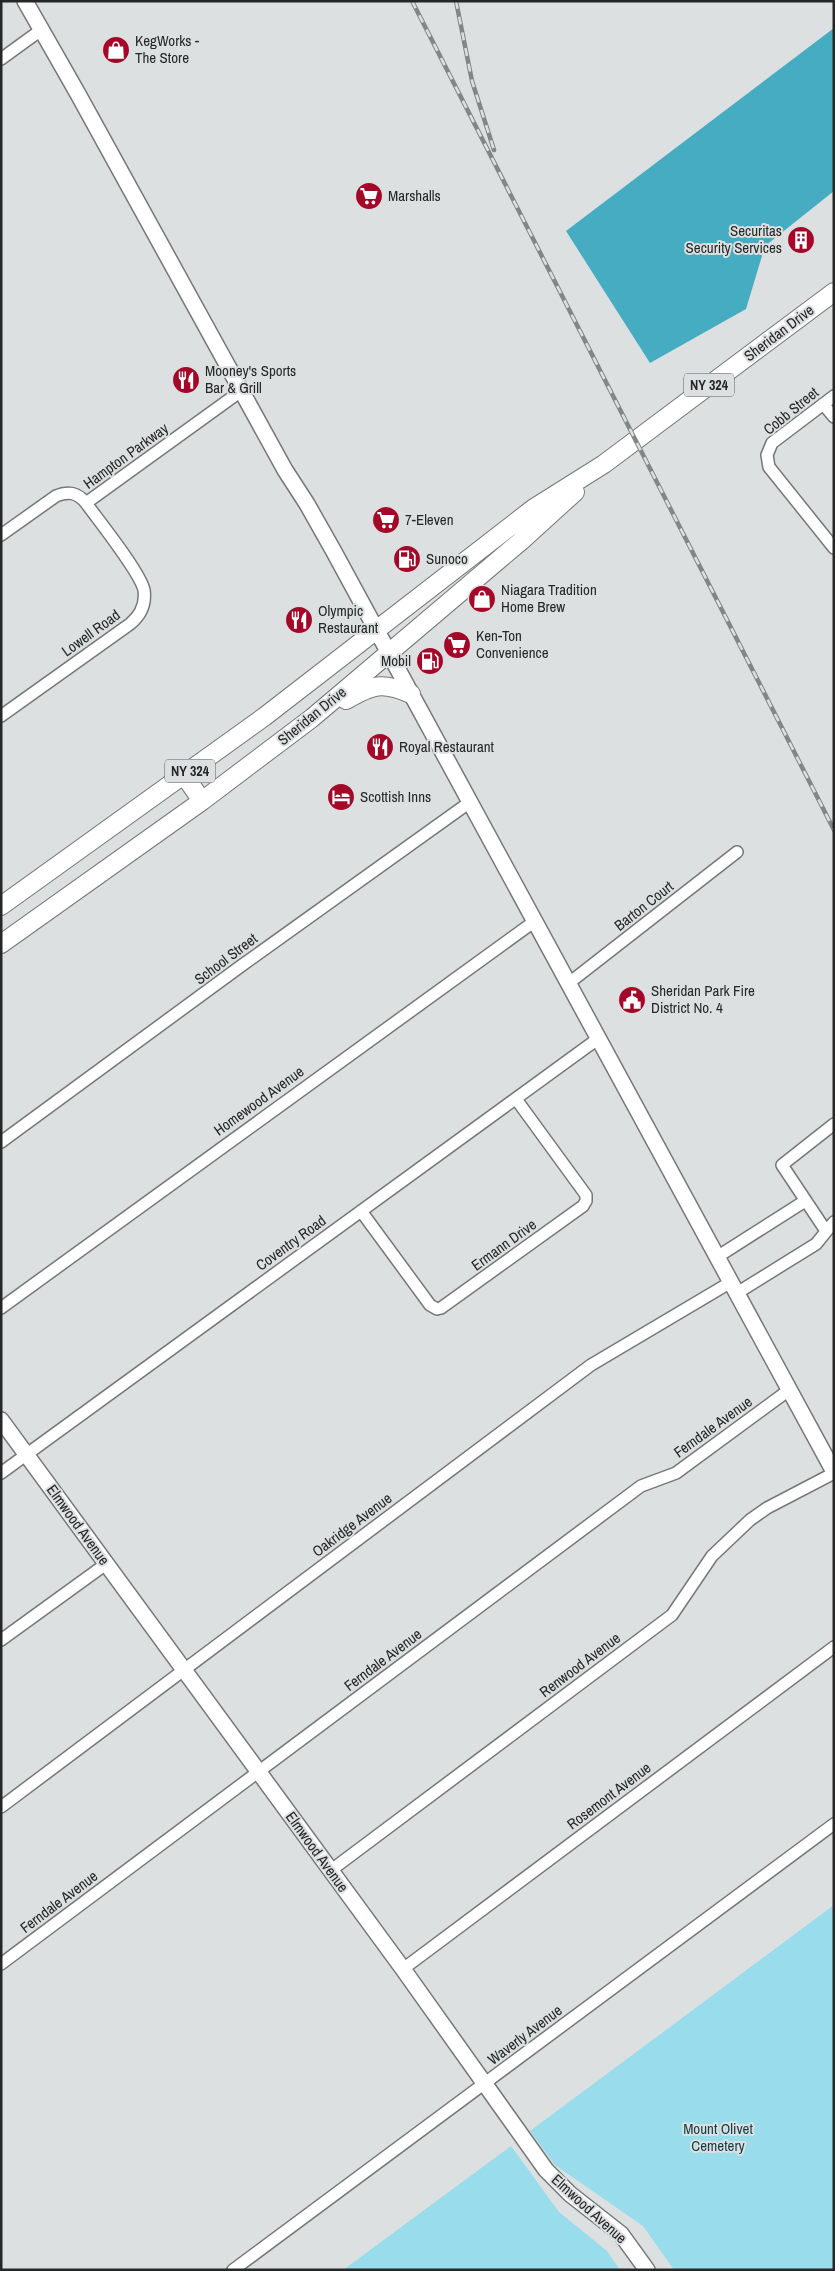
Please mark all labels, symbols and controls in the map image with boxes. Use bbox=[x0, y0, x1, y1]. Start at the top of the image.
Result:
place label: KegWorks - The Store bbox=[135, 30, 199, 68]
shop icon: KegWorks - The Store bbox=[101, 35, 131, 65]
supermarket icon: Marshalls bbox=[354, 181, 384, 211]
place label: Marshalls bbox=[388, 185, 441, 206]
place label: Securitas Security Services bbox=[686, 220, 782, 258]
building icon: Securitas Security Services bbox=[786, 225, 816, 255]
street label: Sheridan Drive bbox=[739, 299, 818, 366]
place label: Mooney's Sports Bar & Grill bbox=[205, 360, 296, 398]
restaurant icon: Mooney's Sports Bar & Grill bbox=[171, 365, 201, 395]
road number: NY 324 bbox=[684, 374, 734, 396]
street label: Cobb Street bbox=[759, 381, 823, 439]
street label: Hampton Parkway bbox=[79, 417, 173, 494]
supermarket icon: 7-Eleven bbox=[371, 505, 401, 535]
place label: 7-Eleven bbox=[405, 509, 454, 530]
fuel station icon: Sunoco bbox=[392, 544, 422, 574]
place label: Sunoco bbox=[426, 548, 468, 569]
place label: Niagara Tradition Home Brew bbox=[501, 579, 597, 617]
shop icon: Niagara Tradition Home Brew bbox=[467, 584, 497, 614]
place label: Olympic Restaurant bbox=[318, 600, 379, 638]
street label: Lowell Road bbox=[57, 604, 124, 661]
restaurant icon: Olympic Restaurant bbox=[284, 605, 314, 635]
place label: Ken-Ton Convenience bbox=[476, 625, 549, 663]
supermarket icon: Ken-Ton Convenience bbox=[442, 630, 472, 660]
fuel station icon: Mobil bbox=[415, 646, 445, 676]
place label: Mobil bbox=[381, 650, 411, 671]
street label: Sheridan Drive bbox=[273, 681, 351, 750]
restaurant icon: Royal Restaurant bbox=[365, 732, 395, 762]
place label: Royal Restaurant bbox=[399, 736, 495, 757]
road number: NY 324 bbox=[165, 759, 215, 782]
hotel icon: Scottish Inns bbox=[326, 782, 356, 812]
place label: Scottish Inns bbox=[360, 786, 431, 807]
street label: Barton Court bbox=[610, 876, 678, 935]
street label: School Street bbox=[190, 928, 262, 989]
place label: Sheridan Park Fire District No. 4 bbox=[651, 980, 755, 1018]
public building icon: Sheridan Park Fire District No. 4 bbox=[617, 985, 647, 1015]
street label: Homewood Avenue bbox=[209, 1061, 308, 1140]
street label: Coventry Road bbox=[251, 1210, 330, 1275]
street label: Ermann Drive bbox=[467, 1214, 541, 1275]
street label: Ferndale Avenue bbox=[669, 1391, 756, 1462]
street label: Elmwood Avenue bbox=[42, 1480, 115, 1569]
street label: Oakridge Avenue bbox=[308, 1488, 396, 1562]
street label: Ferndale Avenue bbox=[340, 1623, 426, 1696]
street label: Renwood Avenue bbox=[535, 1627, 625, 1702]
street label: Rosemont Avenue bbox=[562, 1757, 655, 1834]
street label: Elmwood Avenue bbox=[281, 1807, 354, 1896]
street label: Ferndale Avenue bbox=[16, 1865, 102, 1938]
street label: Waverly Avenue bbox=[483, 2000, 566, 2070]
park label: Mount Olivet Cemetery bbox=[683, 2118, 753, 2156]
street label: Elmwood Avenue bbox=[547, 2169, 632, 2248]

